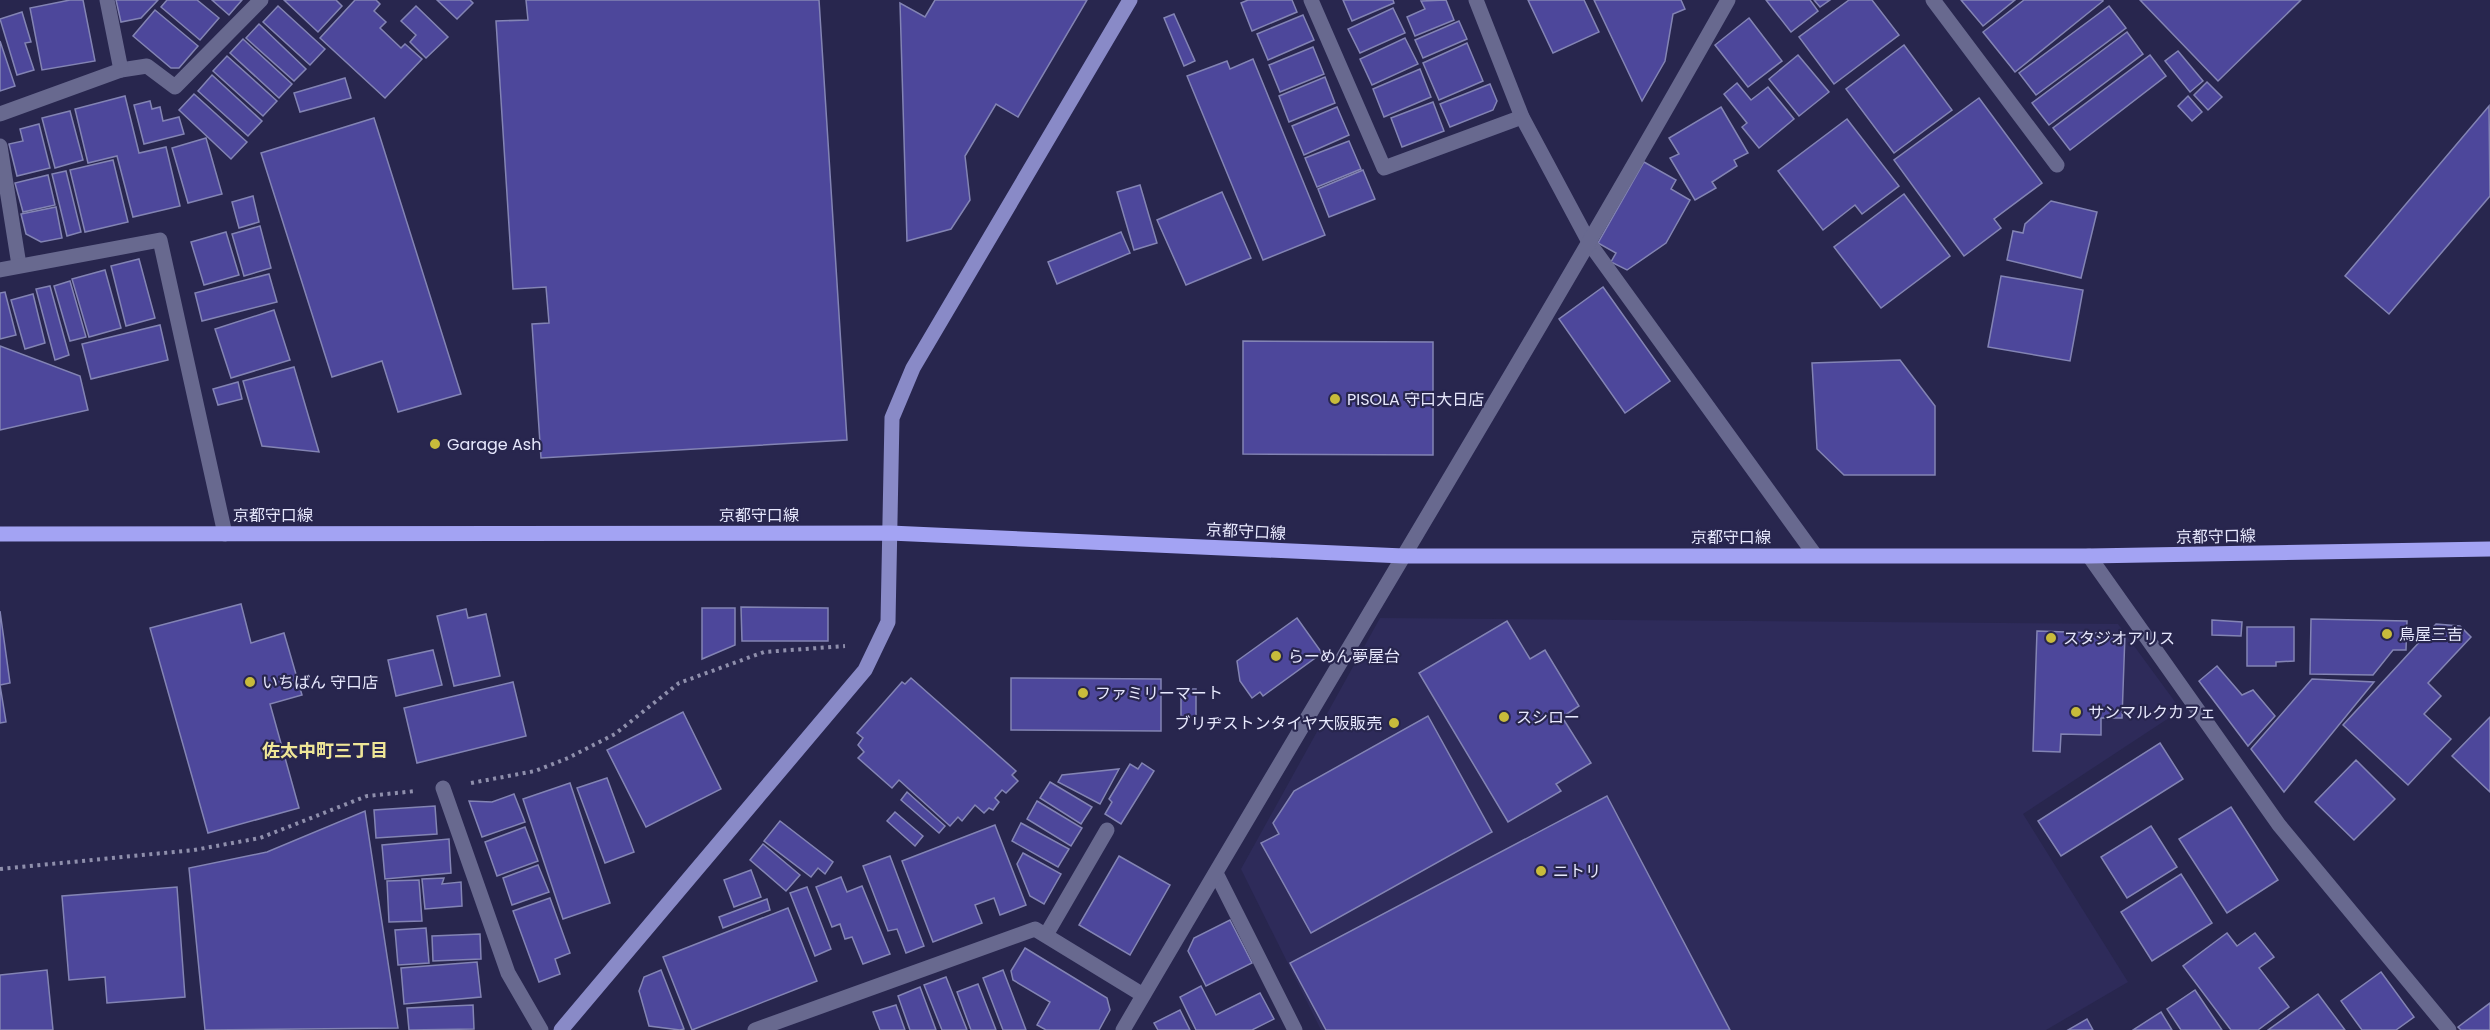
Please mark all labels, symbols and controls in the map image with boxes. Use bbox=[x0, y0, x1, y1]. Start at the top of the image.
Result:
place label: PISOLA 守口大日店 bbox=[1347, 388, 1484, 411]
marker: PISOLA 守口大日店 bbox=[1328, 392, 1342, 406]
place label: Garage Ash bbox=[447, 433, 541, 456]
marker: Garage Ash bbox=[428, 437, 442, 451]
street label: 京都守口線 bbox=[233, 504, 313, 527]
street label: 京都守口線 bbox=[719, 504, 799, 527]
street label: 京都守口線 bbox=[1205, 518, 1287, 545]
street label: 京都守口線 bbox=[2176, 524, 2256, 549]
street label: 京都守口線 bbox=[1691, 526, 1771, 549]
place label: 鳥屋三吉 bbox=[2399, 623, 2463, 646]
place label: スタジオアリス bbox=[2063, 627, 2175, 650]
marker: 鳥屋三吉 bbox=[2380, 627, 2394, 641]
marker: スタジオアリス bbox=[2044, 631, 2058, 645]
place label: らーめん夢屋台 bbox=[1288, 645, 1400, 668]
marker: らーめん夢屋台 bbox=[1269, 649, 1283, 663]
place label: いちばん 守口店 bbox=[262, 671, 378, 694]
marker: いちばん 守口店 bbox=[243, 675, 257, 689]
place label: ファミリーマート bbox=[1095, 682, 1223, 705]
marker: ファミリーマート bbox=[1076, 686, 1090, 700]
place label: サンマルクカフェ bbox=[2088, 701, 2216, 724]
marker: サンマルクカフェ bbox=[2069, 705, 2083, 719]
place label: スシロー bbox=[1516, 706, 1580, 729]
marker: スシロー bbox=[1497, 710, 1511, 724]
place label: ブリヂストンタイヤ大阪販売 bbox=[1174, 712, 1382, 735]
marker: ブリヂストンタイヤ大阪販売 bbox=[1387, 716, 1401, 730]
district label: 佐太中町三丁目 bbox=[262, 738, 388, 763]
place label: ニトリ bbox=[1553, 860, 1601, 883]
marker: ニトリ bbox=[1534, 864, 1548, 878]

